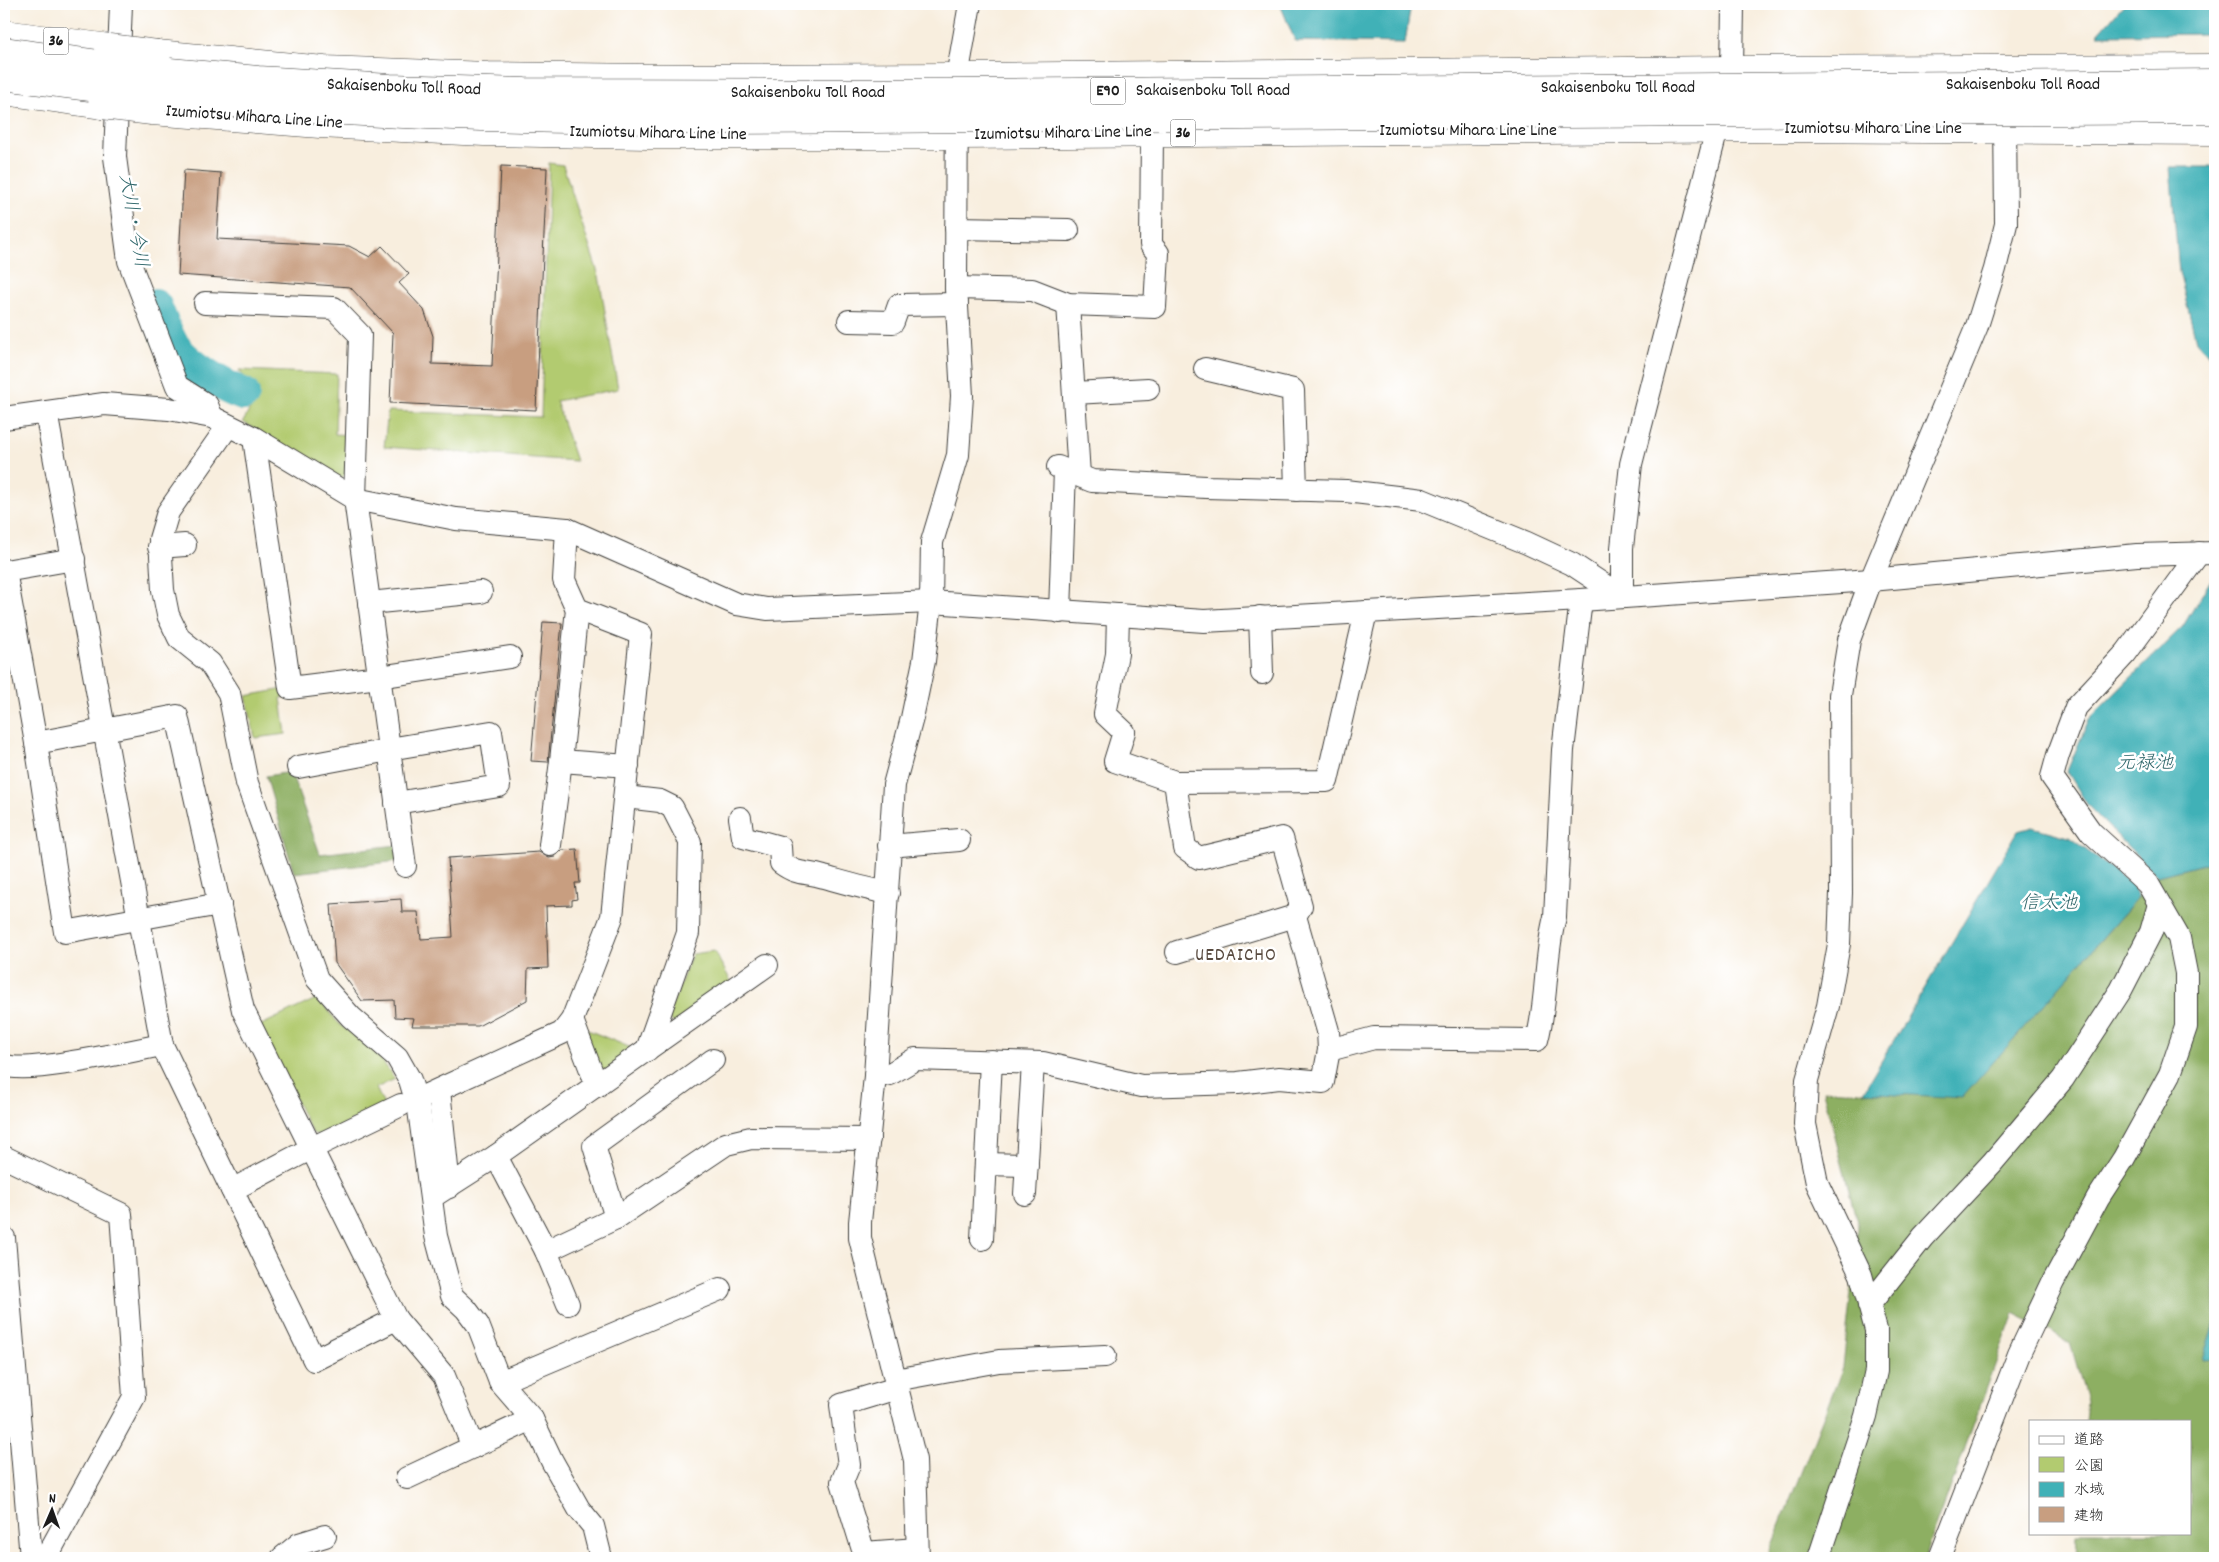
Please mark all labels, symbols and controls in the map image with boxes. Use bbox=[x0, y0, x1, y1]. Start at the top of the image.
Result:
road number: 36 bbox=[44, 27, 68, 54]
street label: Sakaisenboku Toll Road bbox=[326, 73, 482, 103]
street label: Sakaisenboku Toll Road bbox=[1946, 73, 2100, 98]
street label: Sakaisenboku Toll Road bbox=[1541, 76, 1695, 101]
road number: E90 bbox=[1090, 78, 1126, 104]
street label: Sakaisenboku Toll Road bbox=[1136, 79, 1290, 104]
street label: Sakaisenboku Toll Road bbox=[731, 81, 885, 106]
street label: Izumiotsu Mihara Line Line bbox=[165, 99, 344, 137]
street label: Izumiotsu Mihara Line Line bbox=[1784, 117, 1962, 142]
street label: Izumiotsu Mihara Line Line bbox=[1379, 119, 1557, 144]
street label: Izumiotsu Mihara Line Line bbox=[569, 120, 747, 148]
street label: Izumiotsu Mihara Line Line bbox=[974, 120, 1152, 148]
road number: 36 bbox=[1170, 120, 1196, 146]
water label: 大川・今川 bbox=[110, 172, 154, 270]
water label: 元禄池 bbox=[2116, 751, 2174, 778]
water label: 信太池 bbox=[2020, 891, 2078, 918]
district label: UEDAICHO bbox=[1195, 943, 1277, 970]
legend bbox=[2029, 1420, 2192, 1534]
text: 道路 bbox=[2074, 1430, 2104, 1452]
text: 公園 bbox=[2074, 1456, 2104, 1478]
text: 水域 bbox=[2074, 1480, 2104, 1502]
north arrow bbox=[28, 1484, 78, 1534]
text: N bbox=[49, 1489, 56, 1509]
text: 建物 bbox=[2074, 1506, 2104, 1528]

